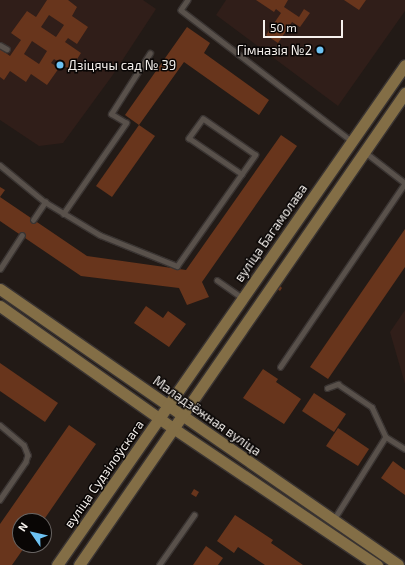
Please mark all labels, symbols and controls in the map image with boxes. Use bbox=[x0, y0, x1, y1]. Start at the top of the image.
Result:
scale bar bbox=[265, 12, 345, 38]
text: 50 m bbox=[270, 20, 297, 34]
place label: Гімназія №2 bbox=[237, 42, 312, 58]
marker: Гімназія №2 bbox=[315, 45, 325, 55]
place label: Дзіцячы сад № 39 bbox=[68, 57, 176, 73]
marker: Дзіцячы сад № 39 bbox=[55, 60, 65, 70]
street label: вуліца Багамолава bbox=[231, 181, 311, 285]
street label: Маладзёжная вуліца bbox=[150, 373, 264, 459]
street label: вуліца Судзілоўскага bbox=[61, 417, 147, 531]
north arrow bbox=[12, 513, 52, 553]
text: N bbox=[15, 520, 30, 534]

